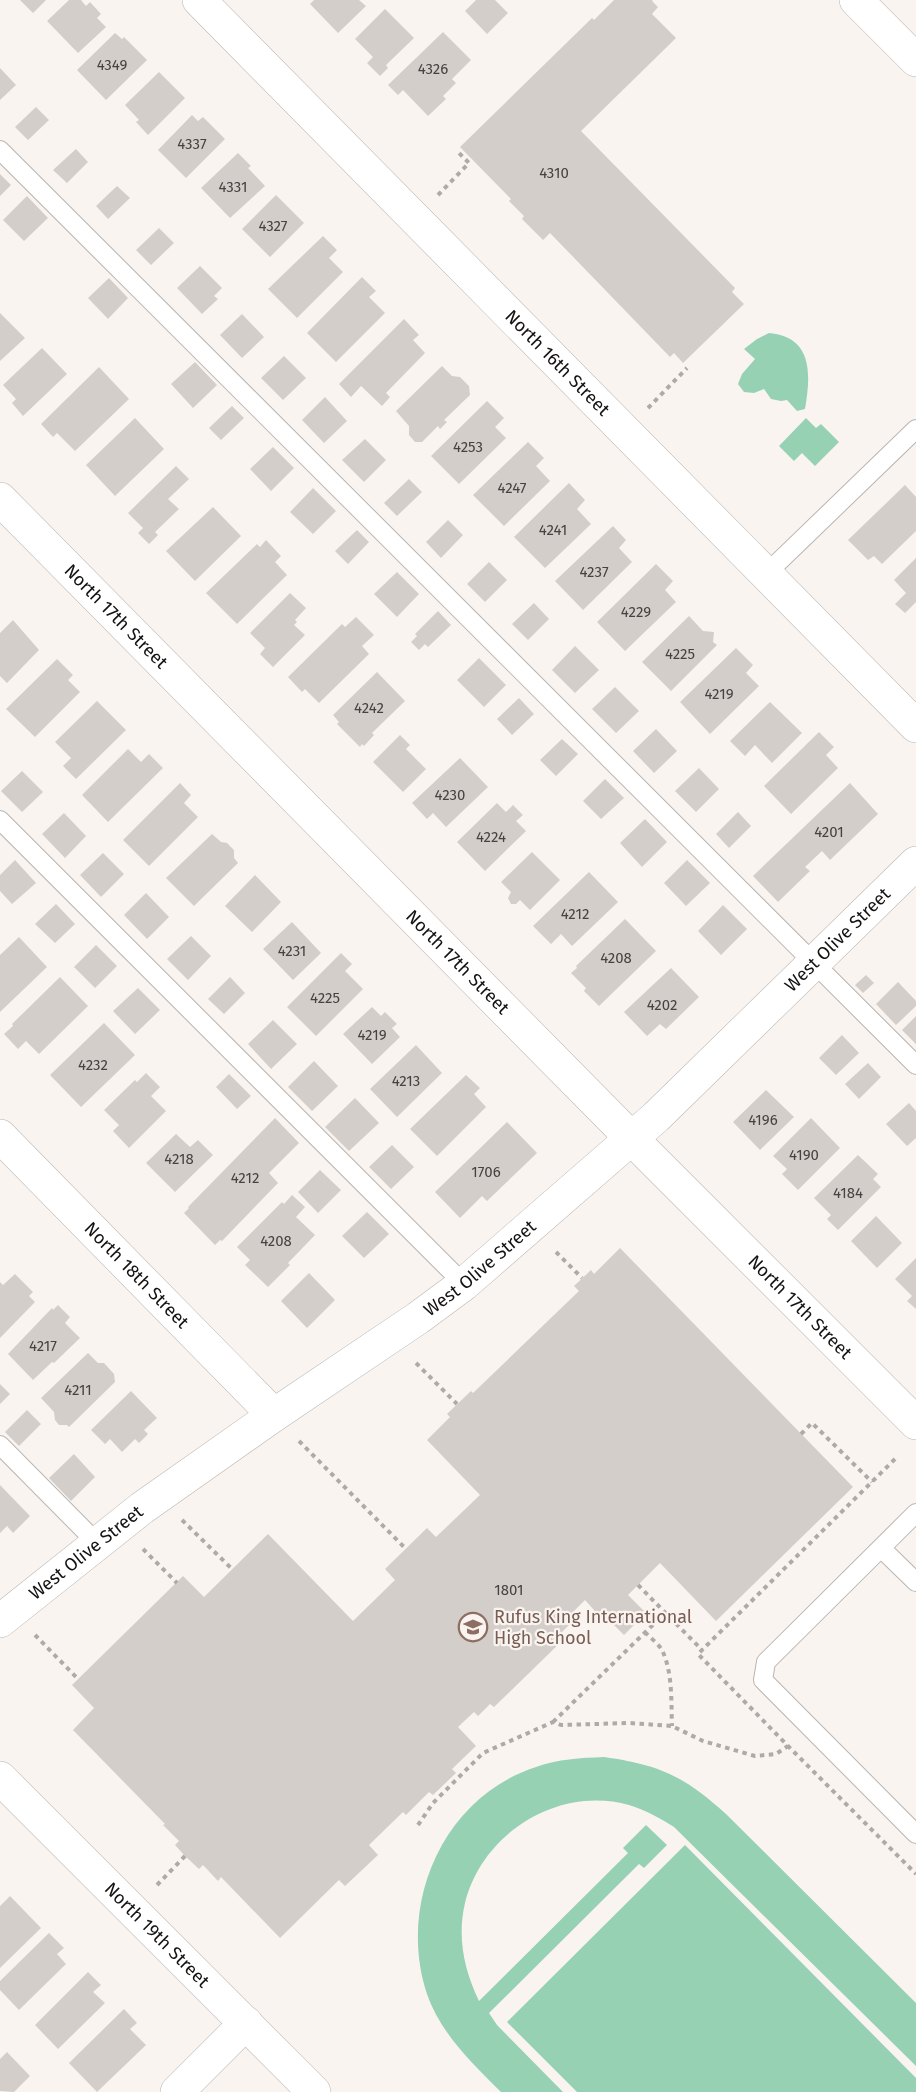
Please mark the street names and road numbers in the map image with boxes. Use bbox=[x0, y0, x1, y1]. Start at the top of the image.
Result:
street label: North 16th Street bbox=[500, 305, 615, 421]
street label: North 17th Street bbox=[60, 560, 173, 674]
street label: West Olive Street bbox=[780, 883, 895, 996]
street label: North 17th Street bbox=[401, 905, 514, 1019]
street label: West Olive Street bbox=[419, 1215, 541, 1321]
street label: North 18th Street bbox=[80, 1217, 194, 1333]
street label: North 17th Street bbox=[743, 1250, 857, 1364]
street label: West Olive Street bbox=[25, 1500, 148, 1604]
street label: North 19th Street bbox=[100, 1878, 214, 1992]

